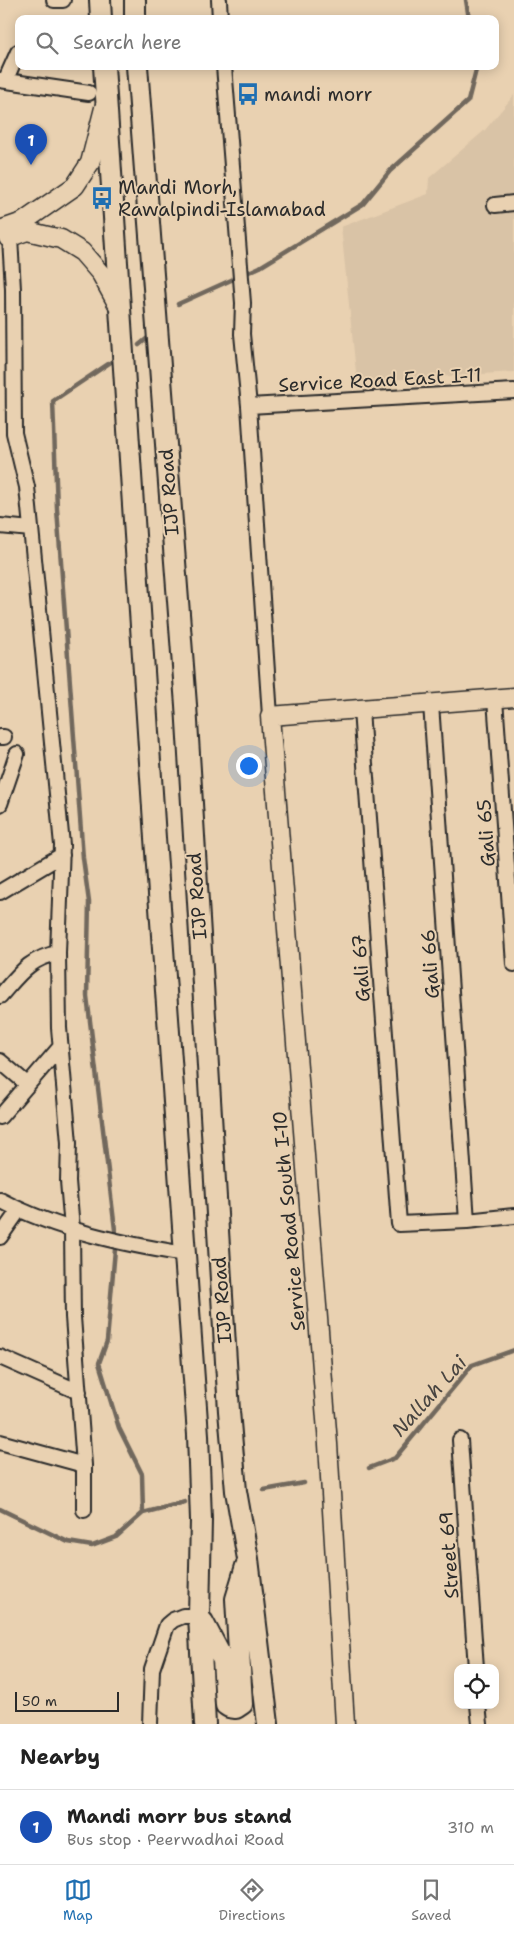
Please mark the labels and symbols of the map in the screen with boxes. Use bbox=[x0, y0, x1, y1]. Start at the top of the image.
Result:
bus stop icon: mandi morr bbox=[235, 81, 261, 107]
place label: mandi morr bbox=[264, 82, 373, 107]
pin: 1 bbox=[15, 124, 47, 165]
place label: Mandi Morh, Rawalpindi-Islamabad bbox=[118, 175, 326, 222]
bus stop icon: Mandi Morh, Rawalpindi-Islamabad bbox=[89, 185, 115, 211]
street label: Service Road East I-11 bbox=[278, 362, 482, 398]
street label: IJP Road bbox=[153, 448, 185, 536]
your location bbox=[236, 753, 262, 779]
street label: Gali 65 bbox=[471, 798, 501, 868]
street label: IJP Road bbox=[181, 852, 213, 940]
street label: Gali 66 bbox=[415, 928, 445, 1000]
street label: Gali 67 bbox=[346, 933, 376, 1003]
street label: Service Road South I-10 bbox=[267, 1110, 311, 1332]
street label: IJP Road bbox=[206, 1256, 238, 1344]
water label: Nallah Lai bbox=[386, 1350, 472, 1442]
street label: Street 69 bbox=[433, 1510, 465, 1600]
scale bar bbox=[15, 1689, 119, 1712]

